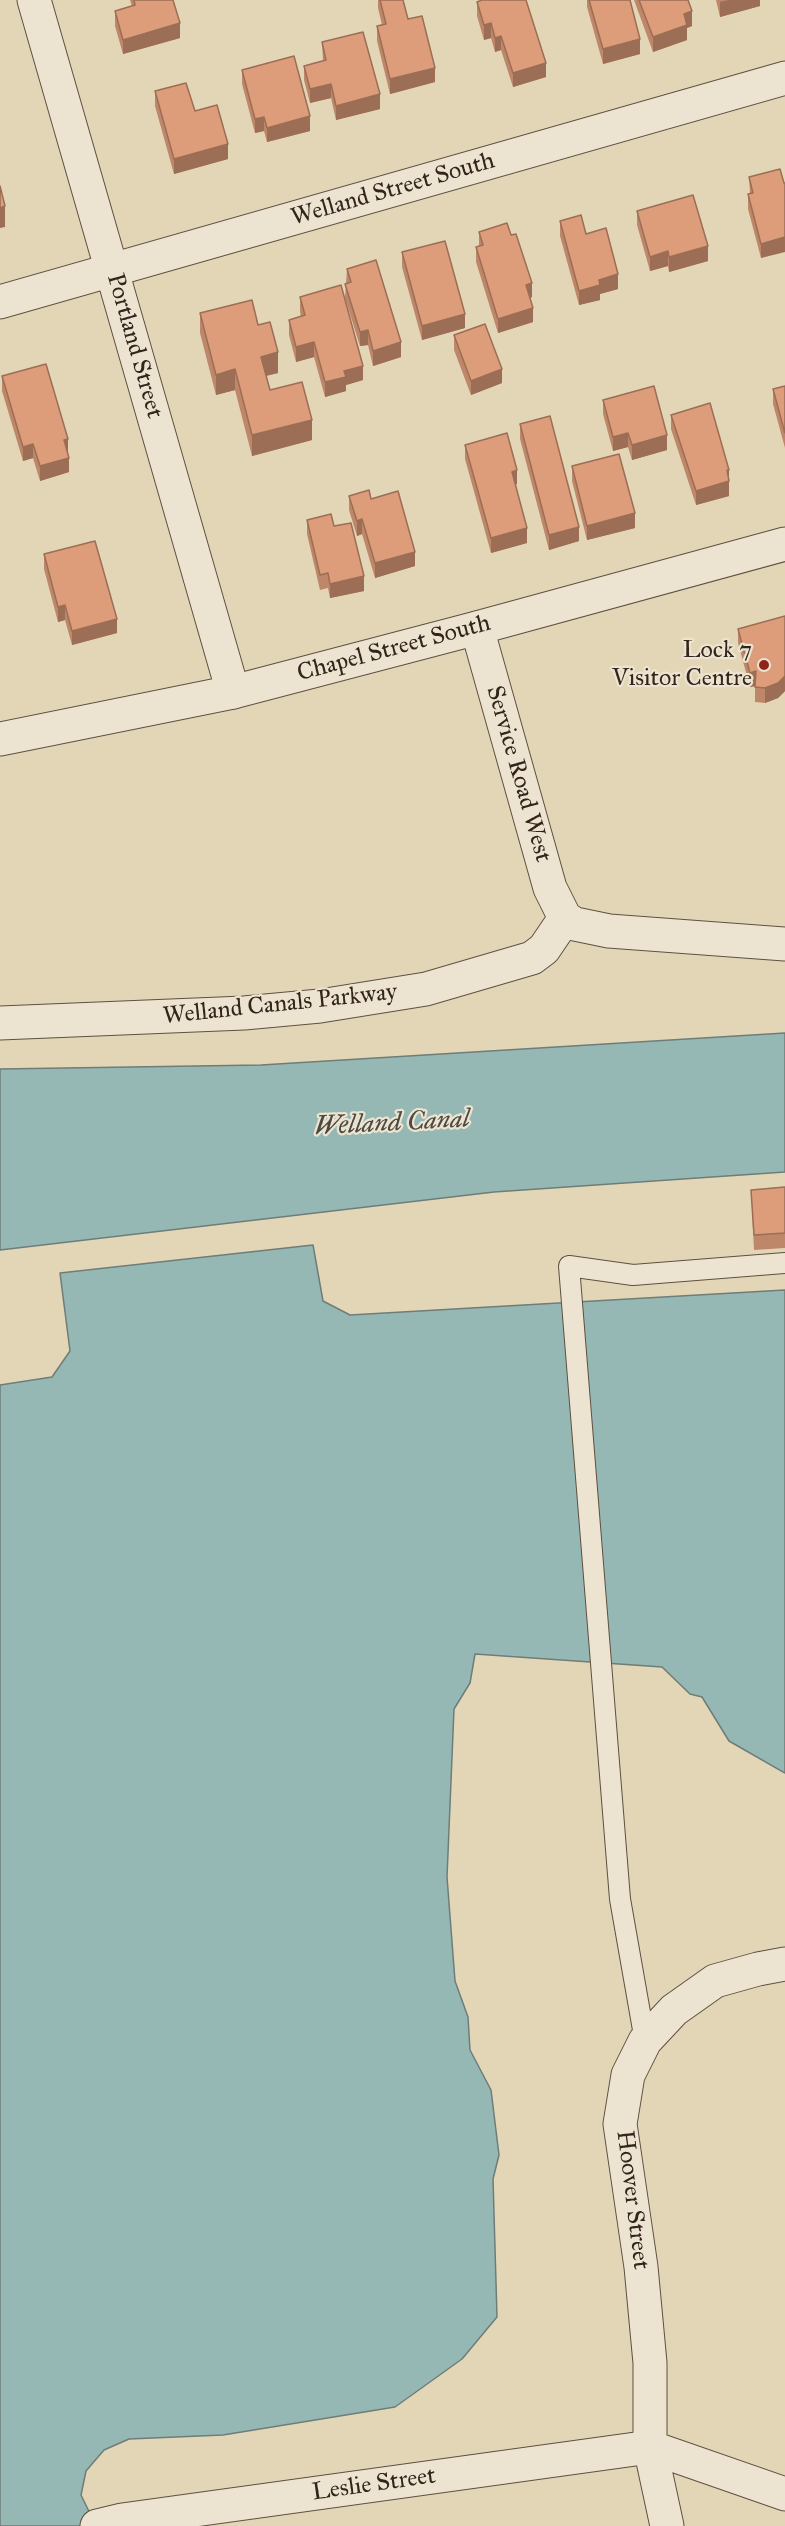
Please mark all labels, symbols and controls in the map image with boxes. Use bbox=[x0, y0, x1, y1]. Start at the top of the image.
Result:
street label: Welland Street South bbox=[288, 147, 498, 233]
street label: Portland Street bbox=[100, 270, 168, 422]
street label: Chapel Street South bbox=[294, 609, 494, 689]
place label: Lock 7 Visitor Centre bbox=[612, 637, 752, 693]
marker: Lock 7 Visitor Centre bbox=[757, 658, 771, 672]
street label: Service Road West bbox=[479, 683, 557, 865]
street label: Welland Canals Parkway bbox=[162, 978, 398, 1032]
water label: Welland Canal bbox=[314, 1104, 470, 1144]
street label: Hoover Street bbox=[609, 2129, 655, 2271]
street label: Leslie Street bbox=[310, 2462, 438, 2508]

